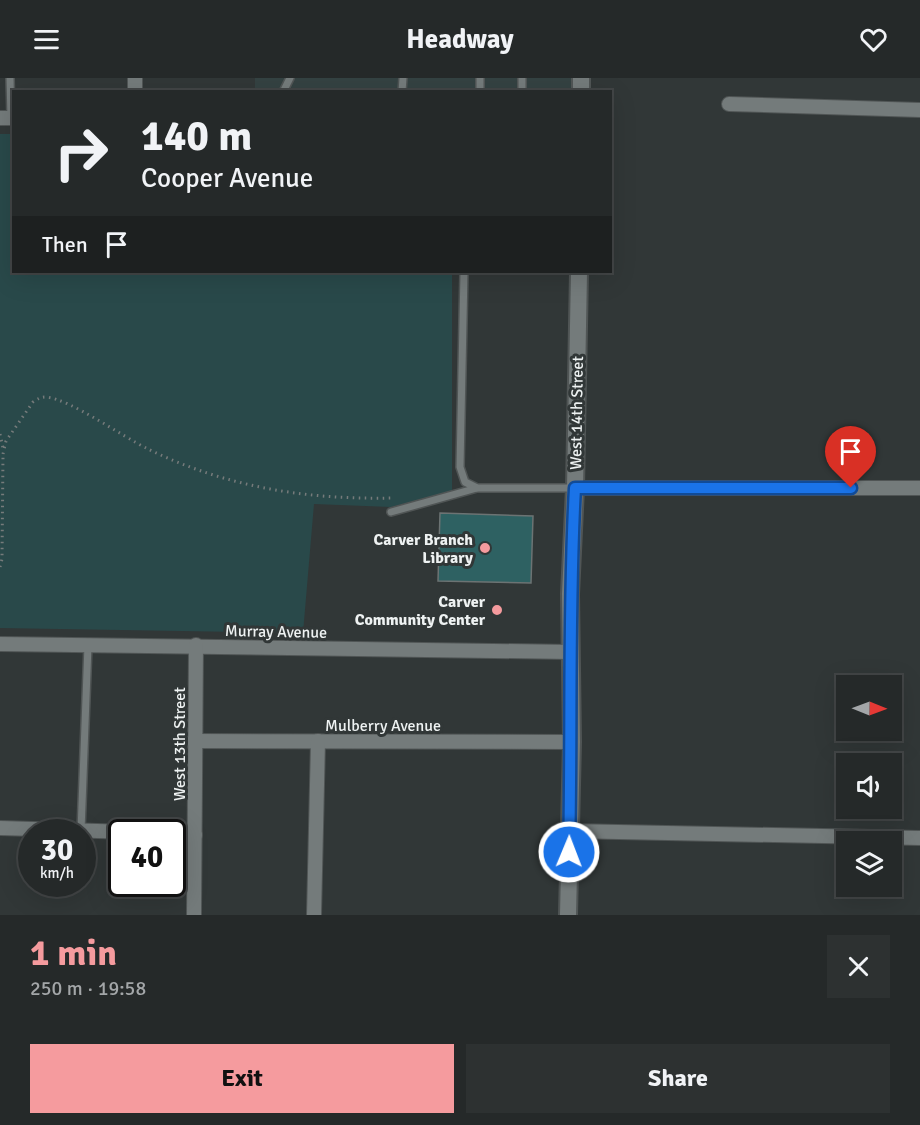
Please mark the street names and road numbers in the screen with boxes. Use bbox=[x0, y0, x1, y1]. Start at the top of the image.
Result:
street label: West 14th Street bbox=[566, 356, 588, 470]
street label: Murray Avenue bbox=[225, 621, 327, 643]
street label: West 13th Street bbox=[170, 687, 190, 801]
street label: Mulberry Avenue bbox=[325, 716, 441, 736]

